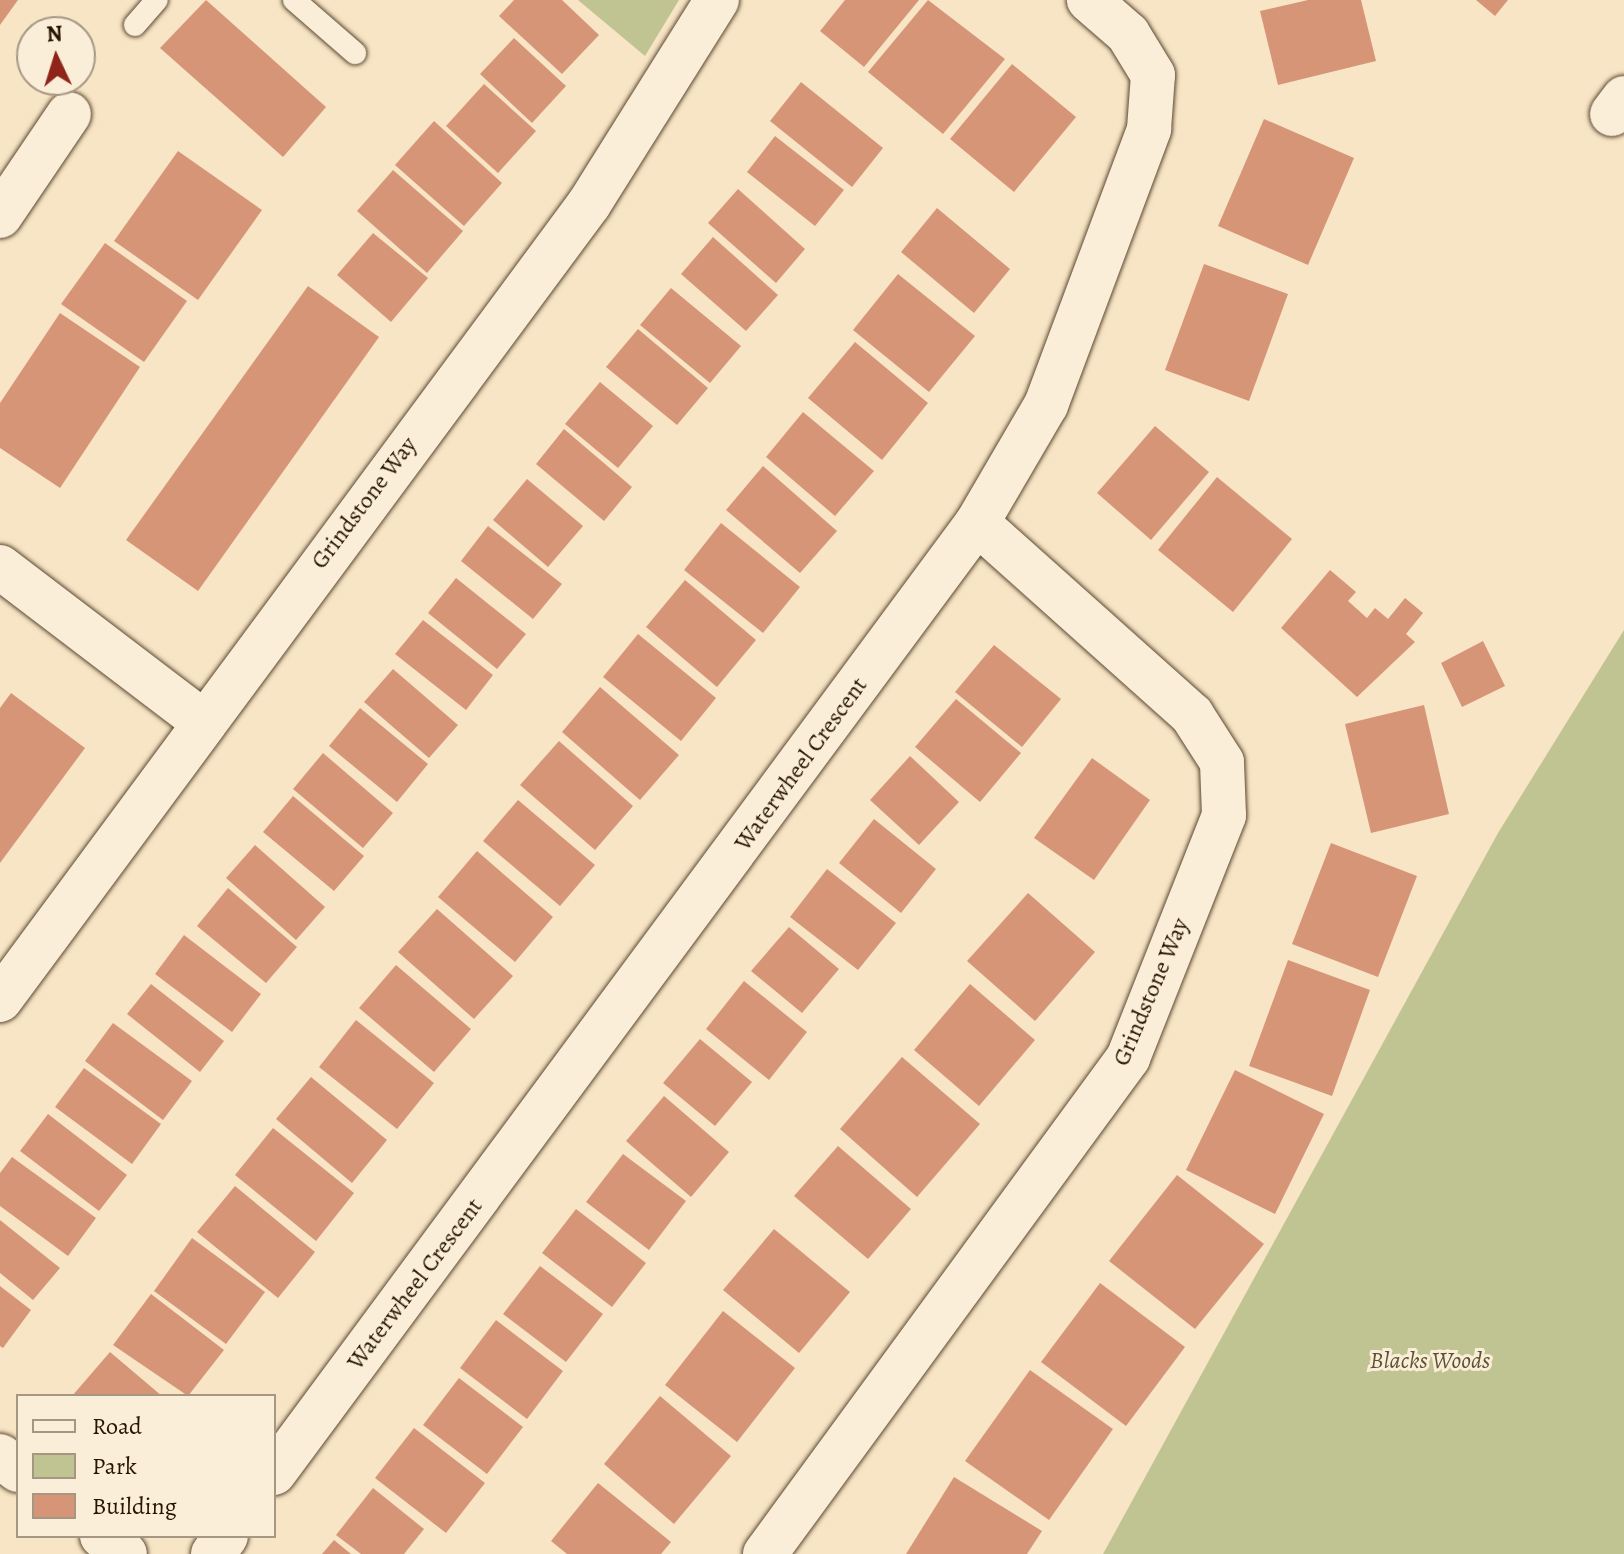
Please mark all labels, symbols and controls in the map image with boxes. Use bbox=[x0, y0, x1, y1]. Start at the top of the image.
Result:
north arrow bbox=[16, 16, 96, 96]
text: N bbox=[45, 19, 64, 50]
street label: Grindstone Way bbox=[305, 431, 423, 575]
street label: Waterwheel Crescent bbox=[728, 672, 874, 856]
street label: Grindstone Way bbox=[1107, 914, 1195, 1070]
street label: Waterwheel Crescent bbox=[341, 1193, 489, 1375]
park label: Blacks Woods bbox=[1370, 1347, 1490, 1375]
legend bbox=[16, 1394, 276, 1538]
text: Road bbox=[92, 1410, 142, 1442]
text: Park bbox=[92, 1450, 137, 1482]
text: Building bbox=[92, 1490, 177, 1522]

